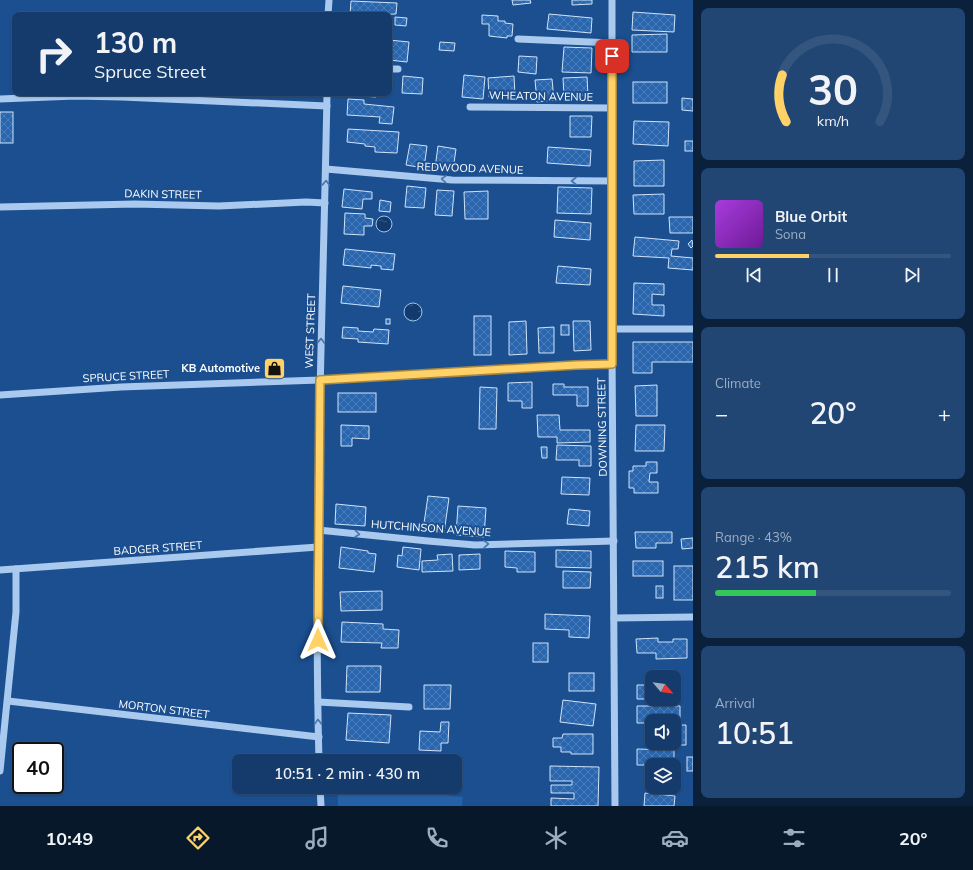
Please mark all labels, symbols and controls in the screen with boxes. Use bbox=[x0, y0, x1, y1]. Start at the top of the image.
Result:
text: 130 m bbox=[94, 25, 177, 60]
icon: right bbox=[28, 28, 80, 80]
pin bbox=[595, 39, 629, 73]
icon: arrive bbox=[601, 45, 623, 67]
text: Spruce Street bbox=[94, 60, 206, 83]
text: 30 bbox=[808, 63, 858, 115]
street label: WHEATON AVENUE bbox=[489, 88, 593, 104]
text: km/h bbox=[817, 111, 849, 129]
street label: REDWOOD AVENUE bbox=[416, 159, 524, 177]
one-way arrow bbox=[441, 175, 447, 184]
one-way arrow bbox=[571, 177, 577, 185]
one-way arrow bbox=[321, 180, 330, 186]
street label: DAKIN STREET bbox=[124, 186, 202, 202]
text: Blue Orbit bbox=[775, 207, 847, 226]
text: Sona bbox=[775, 226, 806, 242]
icon: previous bbox=[743, 264, 765, 286]
icon: pause bbox=[822, 264, 844, 286]
icon: next bbox=[901, 264, 923, 286]
street label: WEST STREET bbox=[302, 293, 318, 369]
one-way arrow bbox=[317, 338, 325, 344]
shop icon: KB Automotive bbox=[262, 355, 288, 381]
place label: KB Automotive bbox=[181, 361, 260, 375]
street label: SPRUCE STREET bbox=[82, 367, 170, 385]
text: Climate bbox=[715, 375, 761, 391]
street label: DOWNING STREET bbox=[594, 377, 610, 477]
text: 20° bbox=[809, 394, 857, 432]
text: − bbox=[715, 400, 728, 428]
text: + bbox=[938, 400, 951, 428]
street label: HUTCHINSON AVENUE bbox=[370, 517, 492, 539]
one-way arrow bbox=[354, 529, 360, 538]
text: Range · 43% bbox=[715, 529, 792, 545]
street label: BADGER STREET bbox=[113, 538, 203, 558]
one-way arrow bbox=[483, 540, 489, 548]
text: 215 km bbox=[715, 548, 820, 586]
position arrow bbox=[297, 619, 339, 661]
north arrow bbox=[645, 670, 681, 706]
map controls bbox=[645, 670, 681, 794]
text: Arrival bbox=[715, 695, 755, 711]
street label: MORTON STREET bbox=[118, 696, 211, 722]
button: sound bbox=[645, 714, 681, 750]
text: 10:51 bbox=[715, 714, 794, 752]
one-way arrow bbox=[314, 719, 323, 725]
speed limit sign: 40 bbox=[12, 742, 64, 794]
button: layers bbox=[645, 758, 681, 794]
text: 10:51 · 2 min · 430 m bbox=[274, 764, 420, 783]
icon: directions bbox=[184, 824, 212, 852]
icon: music bbox=[303, 824, 331, 852]
icon: phone bbox=[423, 824, 451, 852]
icon: climate bbox=[542, 824, 570, 852]
icon: car bbox=[661, 824, 689, 852]
icon: filters bbox=[780, 824, 808, 852]
text: 10:49 bbox=[46, 827, 93, 850]
text: 20° bbox=[899, 827, 927, 850]

